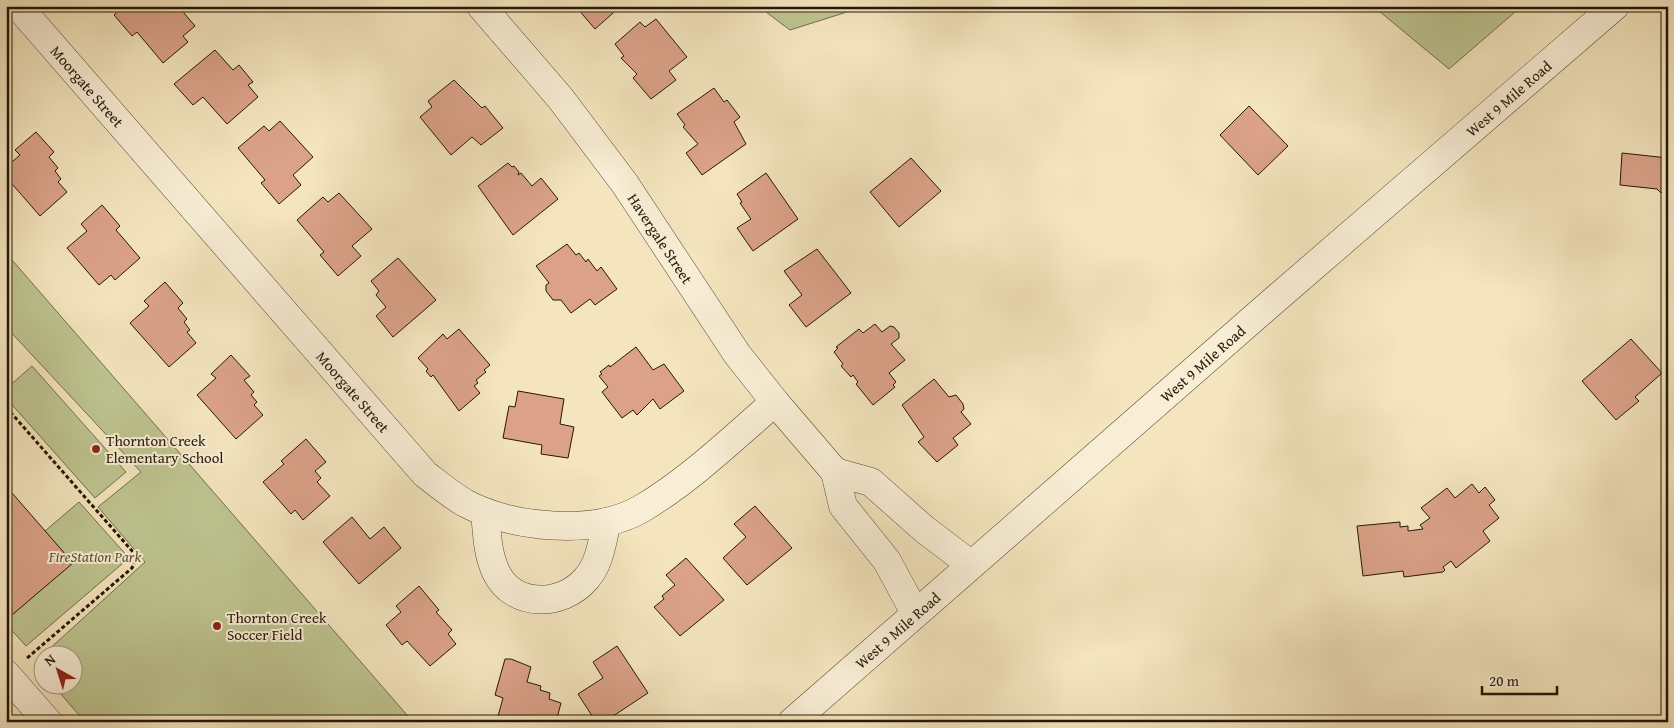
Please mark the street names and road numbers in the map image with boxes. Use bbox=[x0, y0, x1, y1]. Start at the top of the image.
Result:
street label: Moorgate Street bbox=[46, 41, 129, 132]
street label: West 9 Mile Road bbox=[1461, 55, 1556, 141]
street label: Havergale Street bbox=[623, 189, 699, 288]
street label: West 9 Mile Road bbox=[1155, 320, 1249, 406]
street label: Moorgate Street bbox=[312, 346, 395, 437]
street label: West 9 Mile Road bbox=[850, 587, 945, 673]

